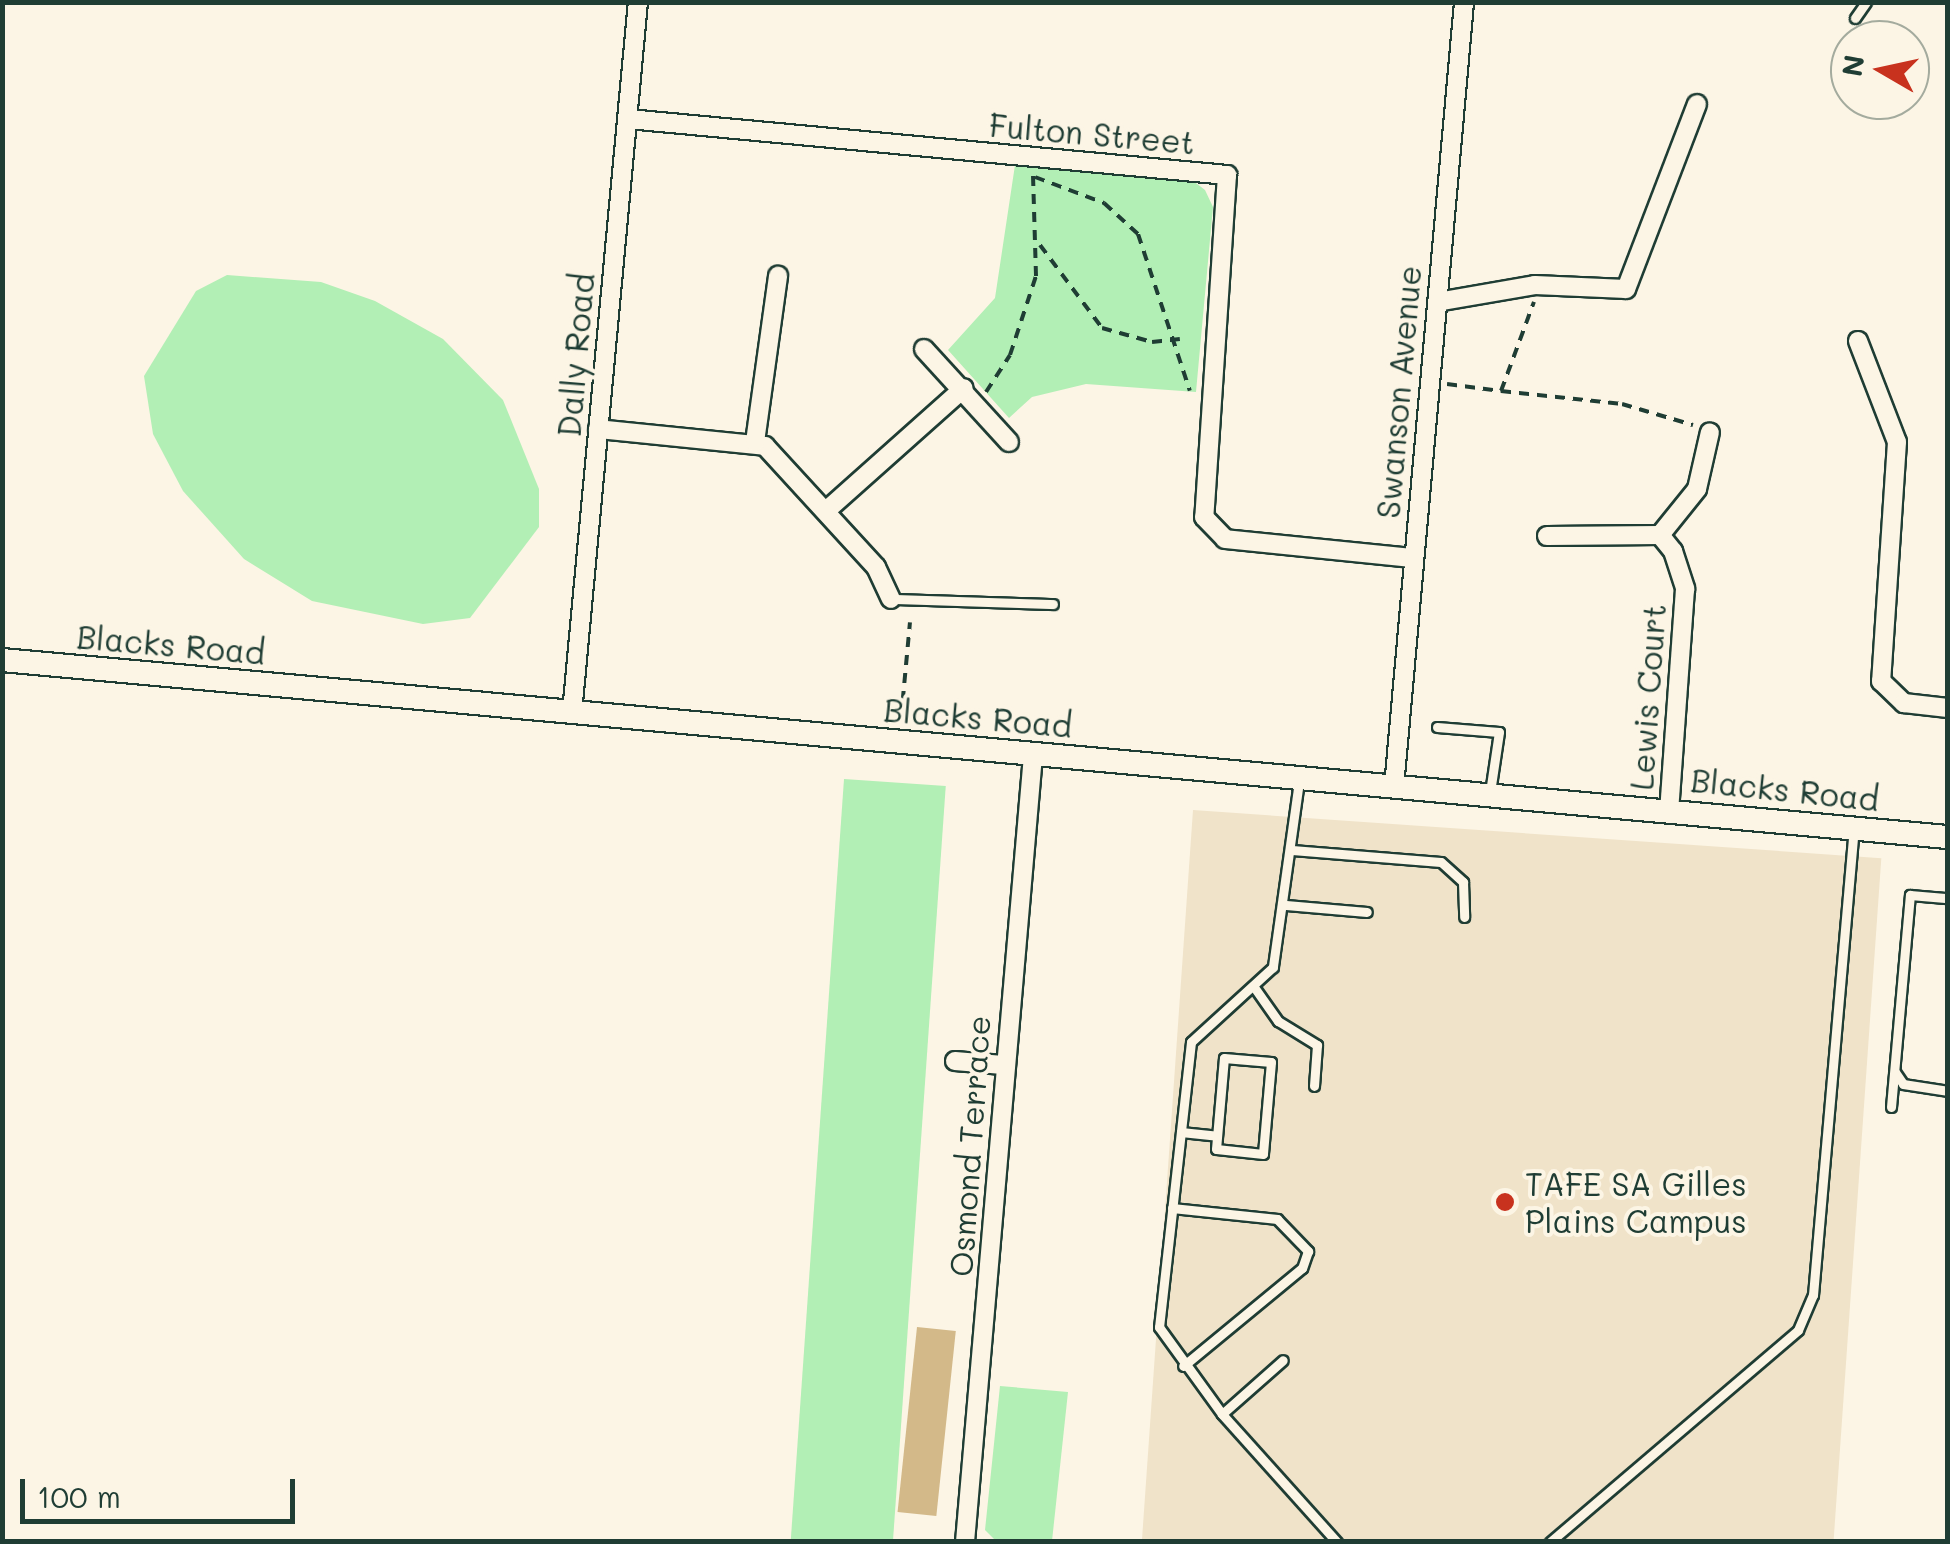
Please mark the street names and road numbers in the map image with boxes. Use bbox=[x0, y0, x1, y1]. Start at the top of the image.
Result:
street label: Fulton Street bbox=[988, 105, 1196, 161]
street label: Swanson Avenue bbox=[1368, 264, 1428, 520]
street label: Dally Road bbox=[549, 271, 601, 439]
street label: Lewis Court bbox=[1621, 603, 1673, 791]
street label: Blacks Road bbox=[75, 617, 267, 671]
street label: Blacks Road bbox=[882, 690, 1074, 744]
street label: Blacks Road bbox=[1689, 760, 1881, 818]
street label: Osmond Terrace bbox=[941, 1014, 997, 1278]

